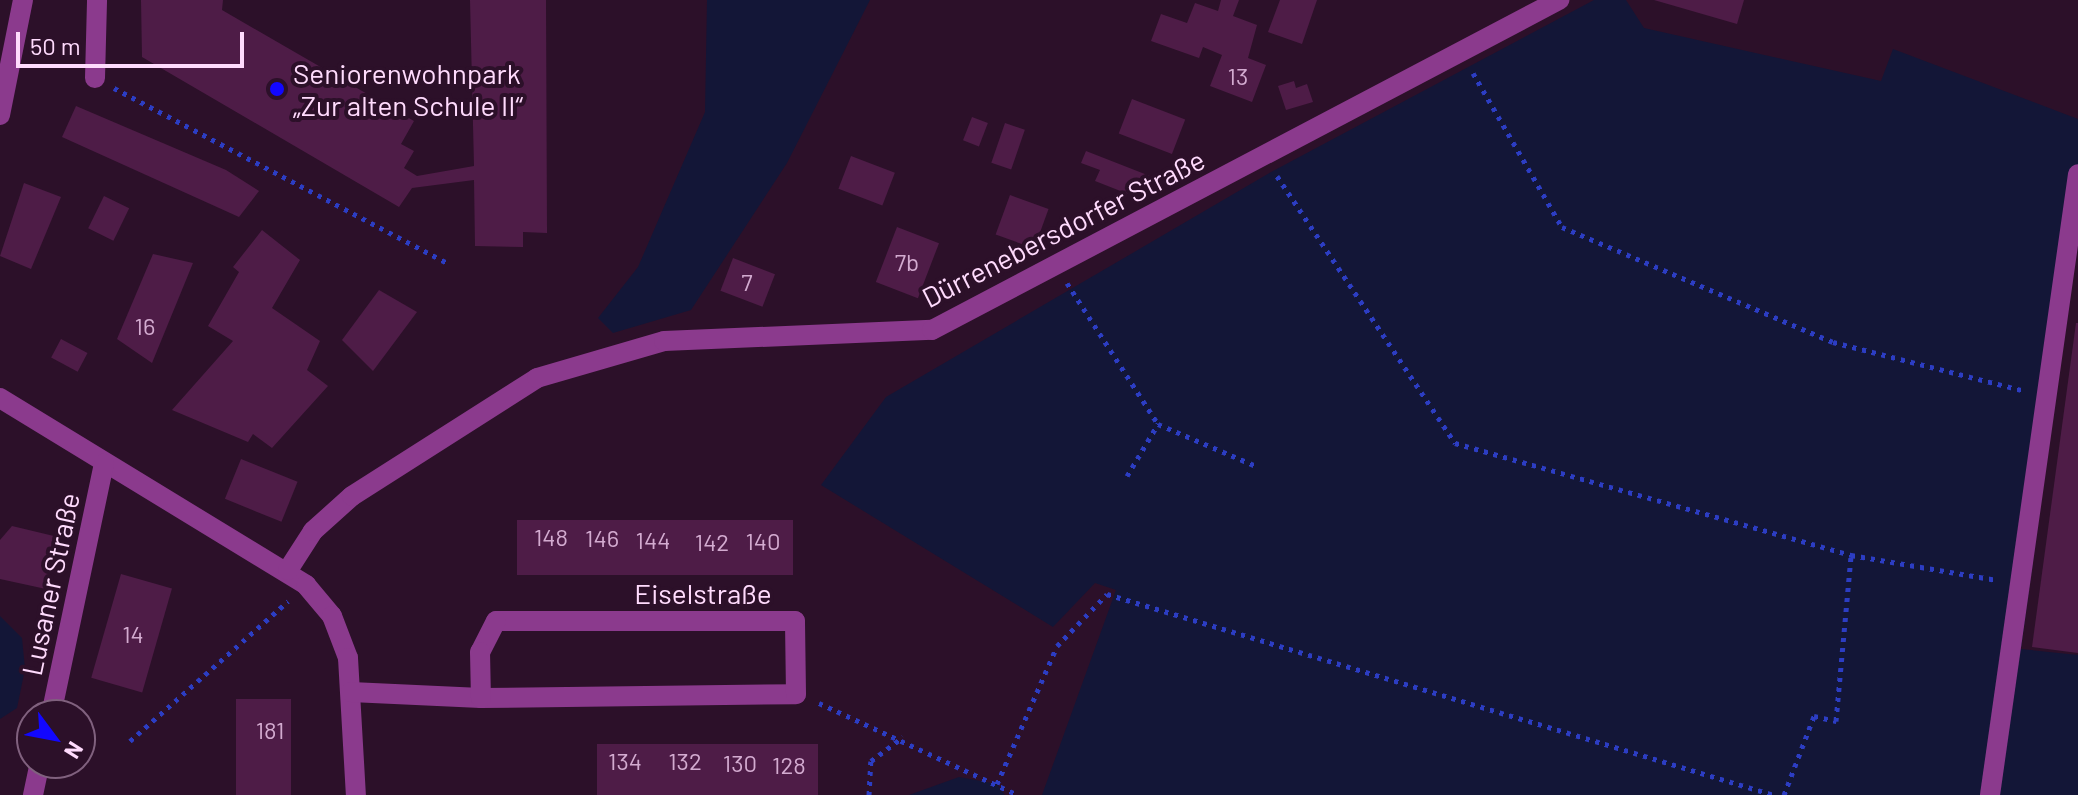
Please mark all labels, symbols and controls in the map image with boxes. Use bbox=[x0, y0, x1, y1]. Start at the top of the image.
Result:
scale bar bbox=[20, 16, 248, 66]
text: 50 m bbox=[30, 31, 81, 60]
place label: Seniorenwohnpark „Zur alten Schule II“ bbox=[293, 56, 523, 122]
house number: 13 bbox=[1228, 62, 1248, 90]
marker: Seniorenwohnpark „Zur alten Schule II“ bbox=[268, 80, 286, 98]
street label: Dürrenebersdorfer Straße bbox=[916, 142, 1210, 314]
house number: 7b bbox=[895, 248, 919, 276]
house number: 7 bbox=[741, 268, 753, 296]
house number: 16 bbox=[135, 312, 155, 340]
street label: Lusaner Straße bbox=[14, 490, 86, 678]
house number: 148 bbox=[534, 523, 568, 551]
house number: 146 bbox=[585, 524, 619, 552]
house number: 144 bbox=[636, 526, 670, 554]
house number: 140 bbox=[745, 527, 781, 555]
house number: 142 bbox=[695, 528, 729, 556]
street label: Eiselstraße bbox=[634, 576, 772, 610]
house number: 14 bbox=[122, 620, 144, 648]
north arrow bbox=[16, 699, 96, 779]
house number: 181 bbox=[256, 716, 284, 744]
text: N bbox=[60, 738, 90, 764]
house number: 134 bbox=[608, 747, 642, 775]
house number: 132 bbox=[668, 747, 702, 775]
house number: 130 bbox=[723, 749, 757, 777]
house number: 128 bbox=[772, 751, 806, 779]

